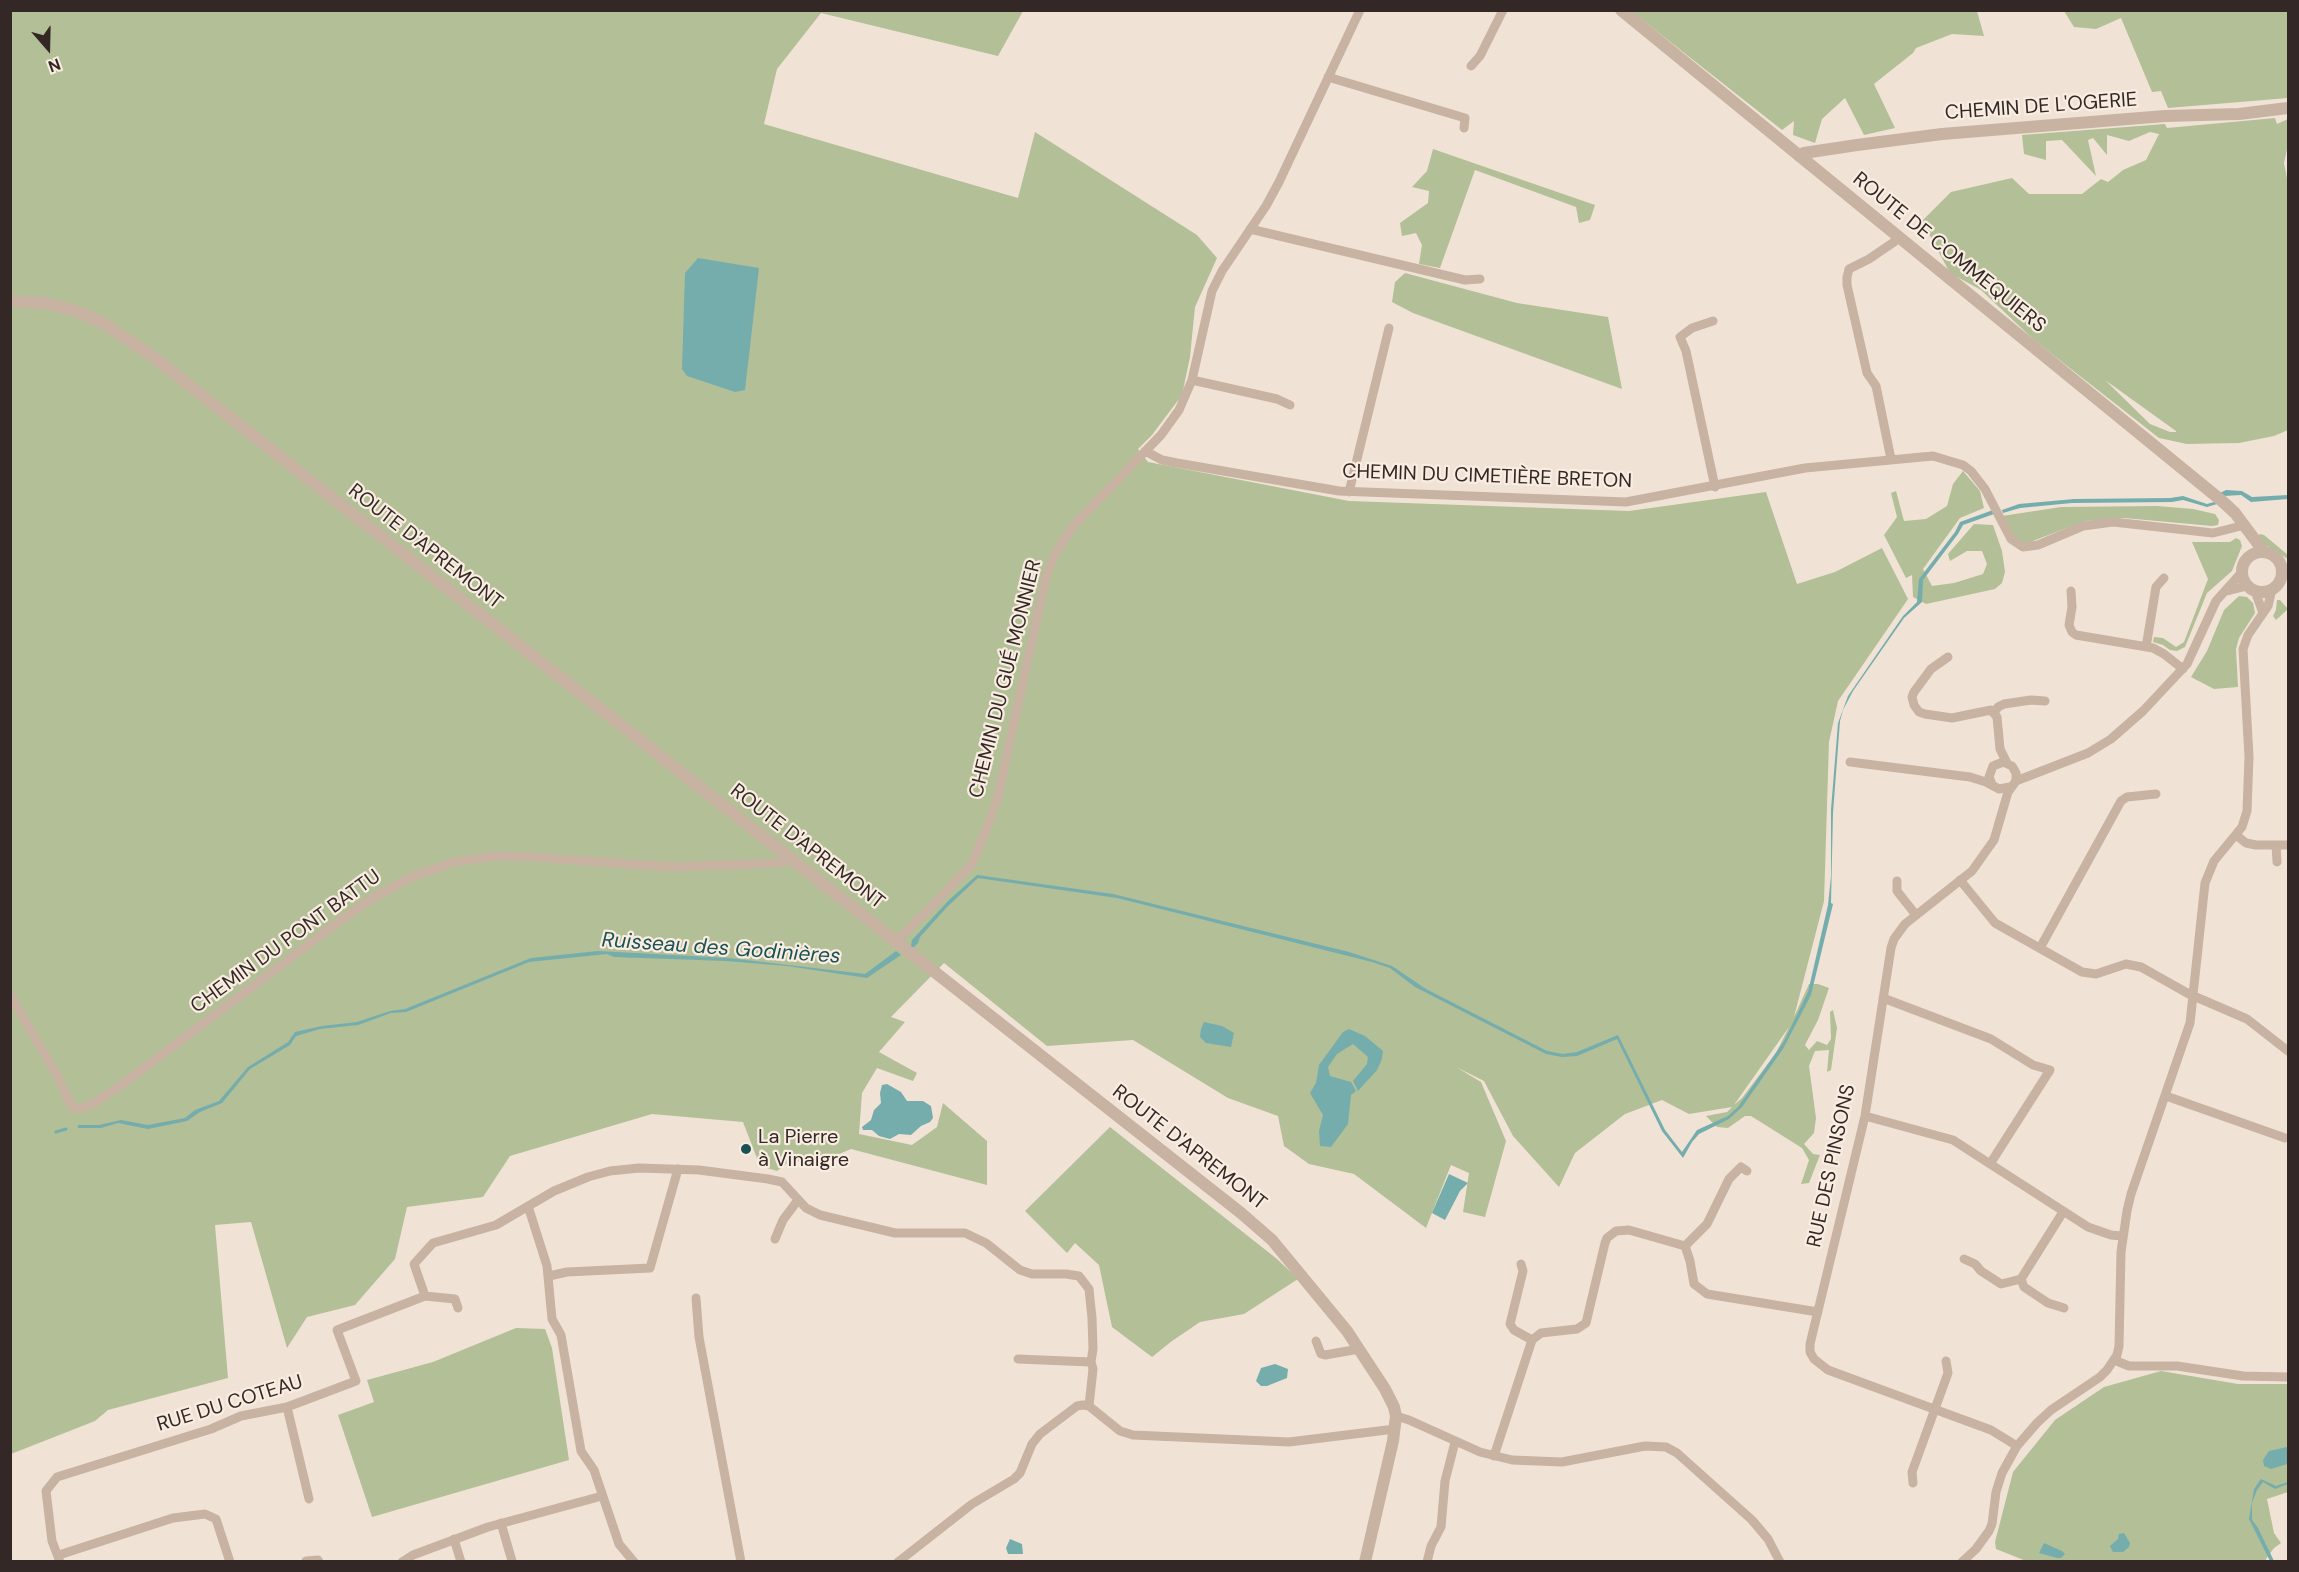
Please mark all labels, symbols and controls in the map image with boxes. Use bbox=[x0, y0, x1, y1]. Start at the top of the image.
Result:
north arrow bbox=[18, 18, 78, 78]
text: N bbox=[45, 54, 63, 77]
street label: CHEMIN DE L'OGERIE bbox=[1944, 88, 2138, 126]
street label: ROUTE DE COMMEQUIERS bbox=[1848, 168, 2050, 338]
street label: CHEMIN DU CIMETIÈRE BRETON bbox=[1342, 460, 1632, 494]
street label: ROUTE D'APREMONT bbox=[343, 479, 507, 615]
street label: CHEMIN DU GUÉ MONNIER bbox=[965, 557, 1047, 801]
street label: ROUTE D'APREMONT bbox=[725, 779, 889, 915]
street label: CHEMIN DU PONT BATTU bbox=[186, 865, 386, 1019]
water label: Ruisseau des Godinières bbox=[601, 928, 841, 970]
street label: ROUTE D'APREMONT bbox=[1107, 1080, 1271, 1216]
street label: RUE DES PINSONS bbox=[1803, 1082, 1861, 1250]
place label: La Pierre à Vinaigre bbox=[758, 1126, 849, 1173]
marker: La Pierre à Vinaigre bbox=[739, 1142, 753, 1156]
street label: RUE DU COTEAU bbox=[154, 1370, 306, 1438]

